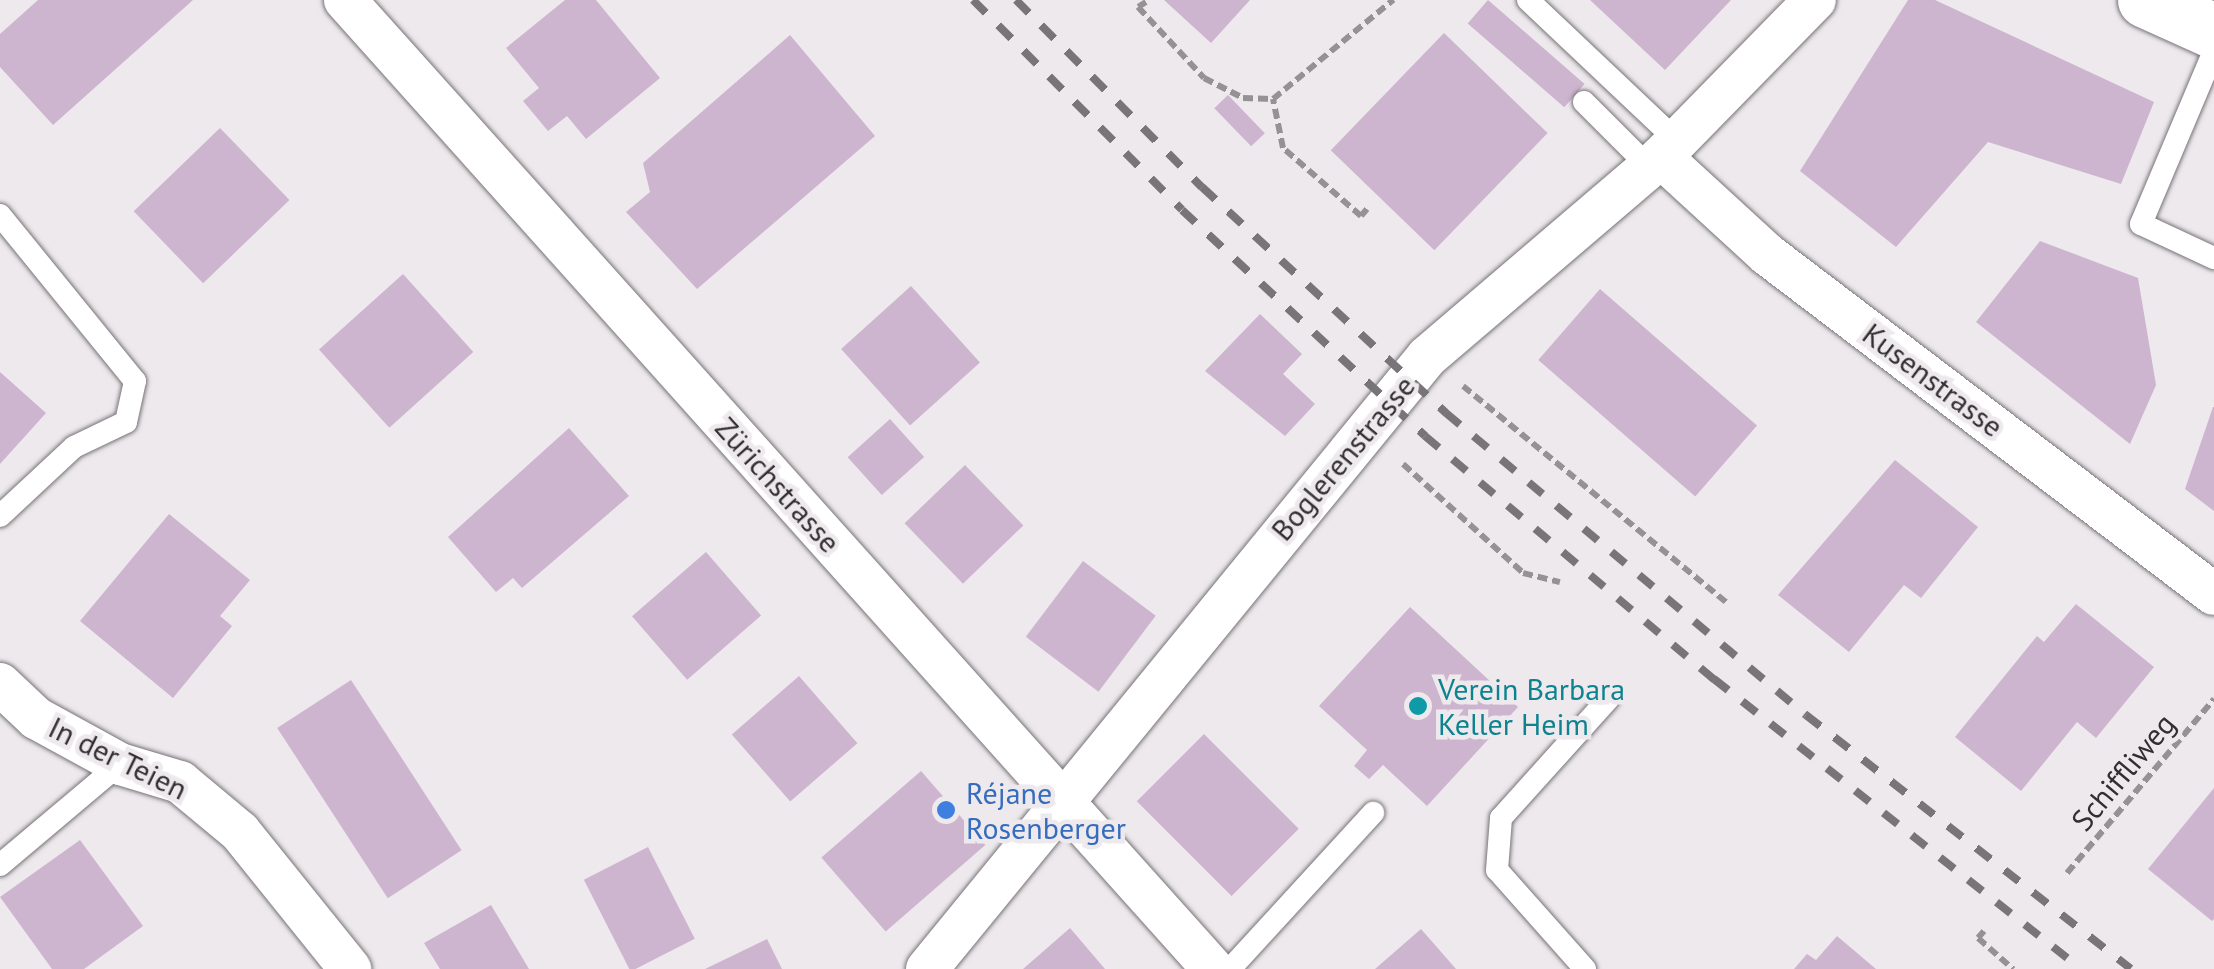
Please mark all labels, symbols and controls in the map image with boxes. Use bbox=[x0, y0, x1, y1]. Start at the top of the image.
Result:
street label: Kusenstrasse bbox=[1856, 316, 2010, 444]
street label: Boglerenstrasse bbox=[1264, 368, 1422, 548]
street label: Zürichstrasse bbox=[708, 410, 848, 560]
place label: Verein Barbara Keller Heim bbox=[1438, 671, 1625, 742]
marker: Verein Barbara Keller Heim bbox=[1407, 695, 1429, 717]
street label: Schiffliweg bbox=[2064, 706, 2182, 838]
street label: In der Teien bbox=[42, 709, 194, 807]
place label: Réjane Rosenberger bbox=[966, 775, 1126, 846]
marker: Réjane Rosenberger bbox=[935, 799, 957, 821]

